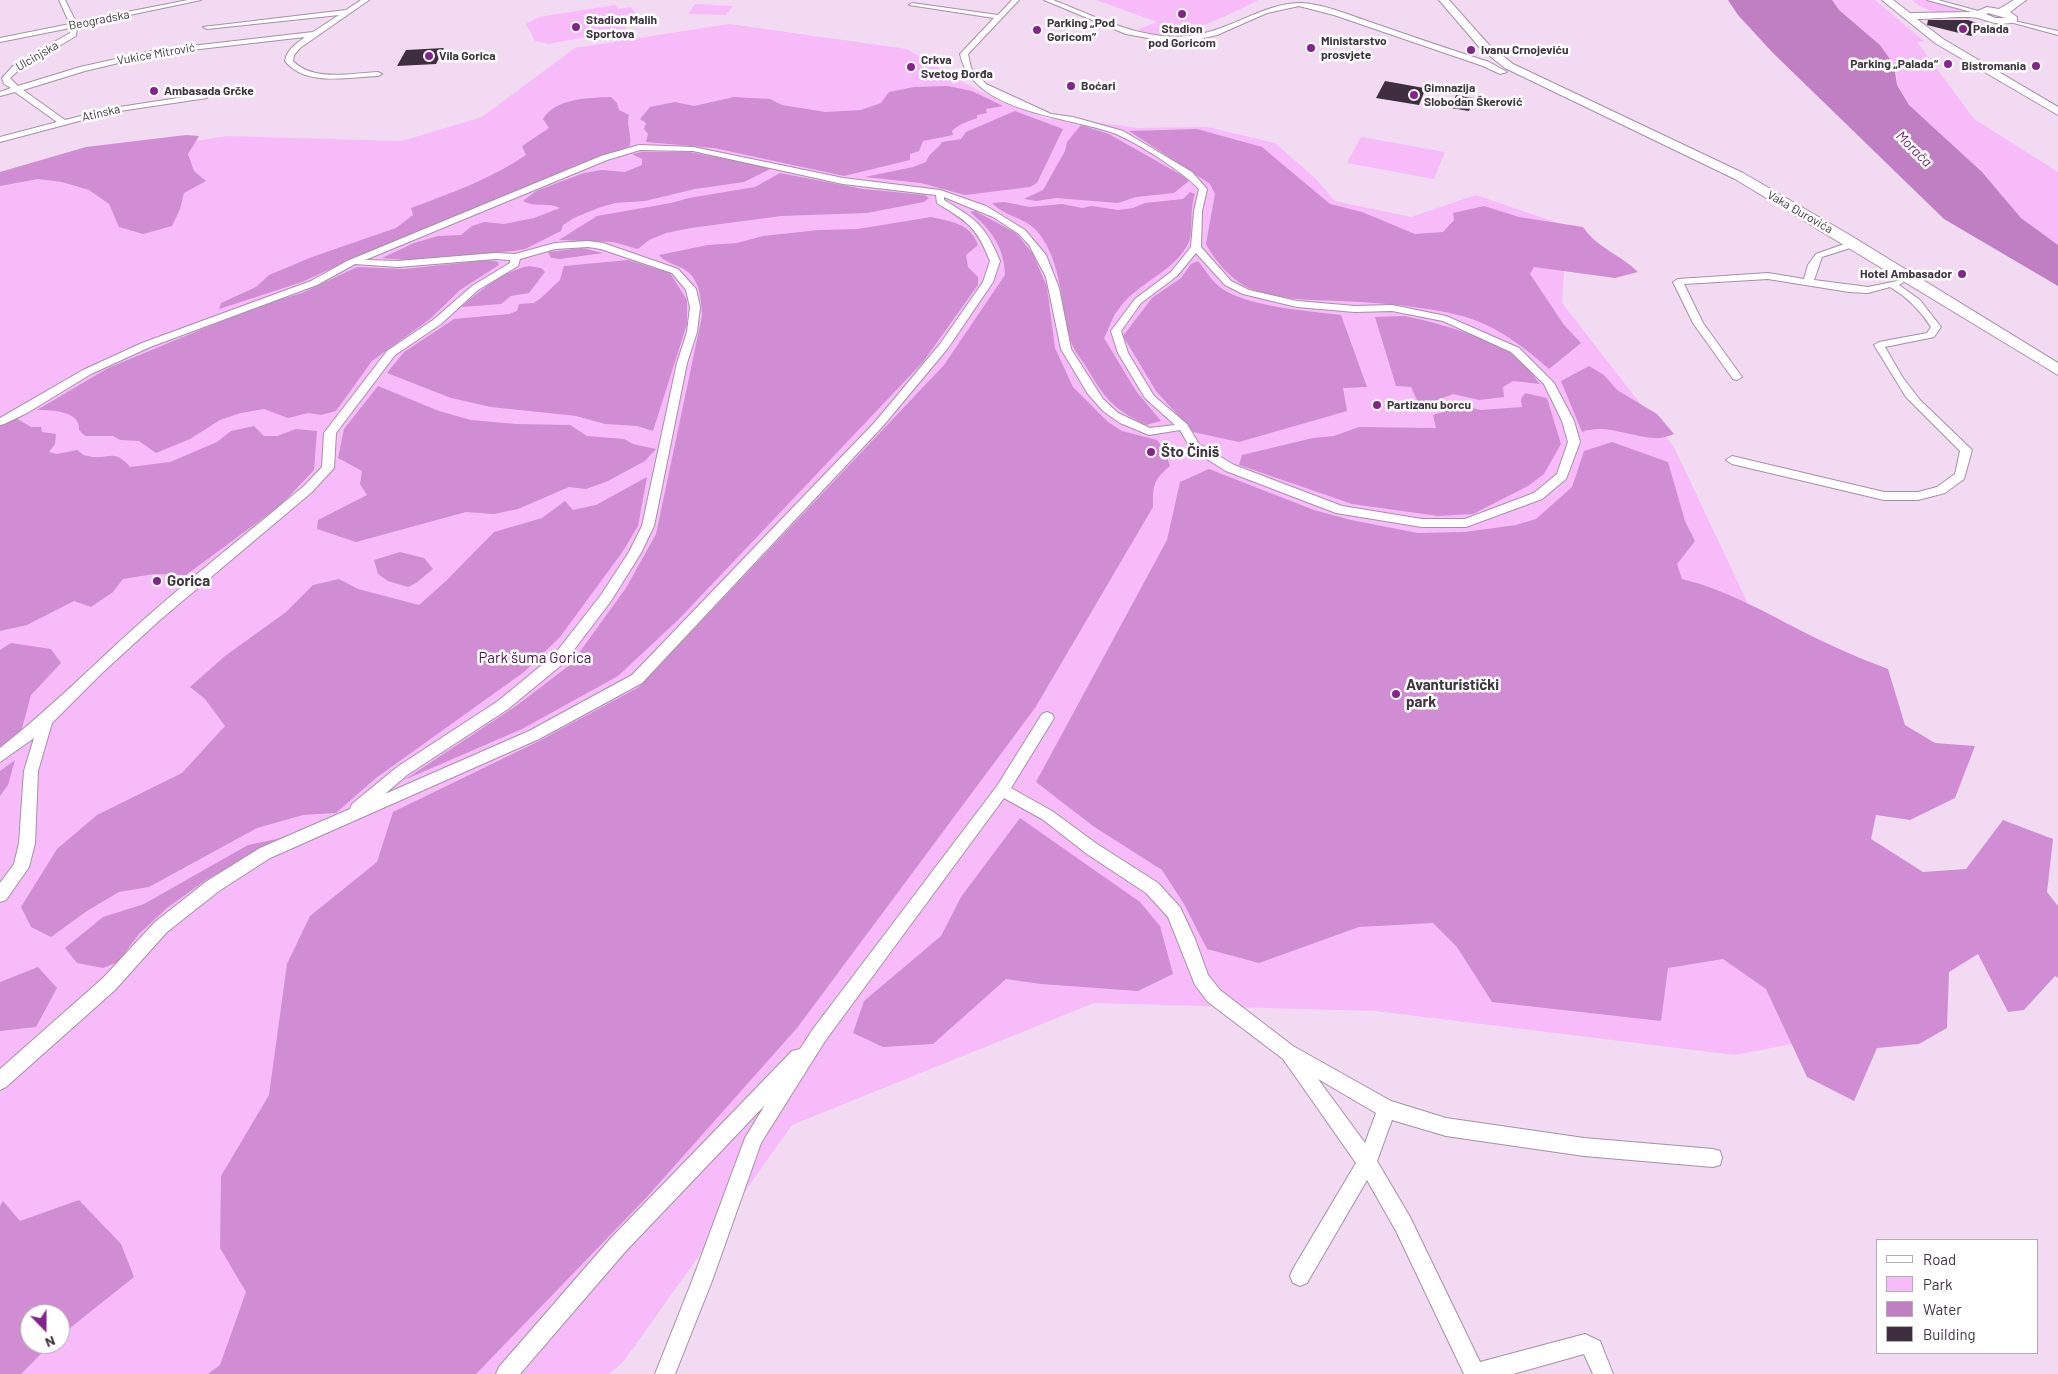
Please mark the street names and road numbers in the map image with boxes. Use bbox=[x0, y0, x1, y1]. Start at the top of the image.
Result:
street label: Beogradska bbox=[67, 7, 131, 33]
street label: Ulcinjska bbox=[13, 38, 61, 74]
street label: Vukice Mitrović bbox=[116, 40, 196, 68]
street label: Atinska bbox=[80, 102, 122, 124]
street label: Vaka Đurovića bbox=[1765, 187, 1835, 237]

